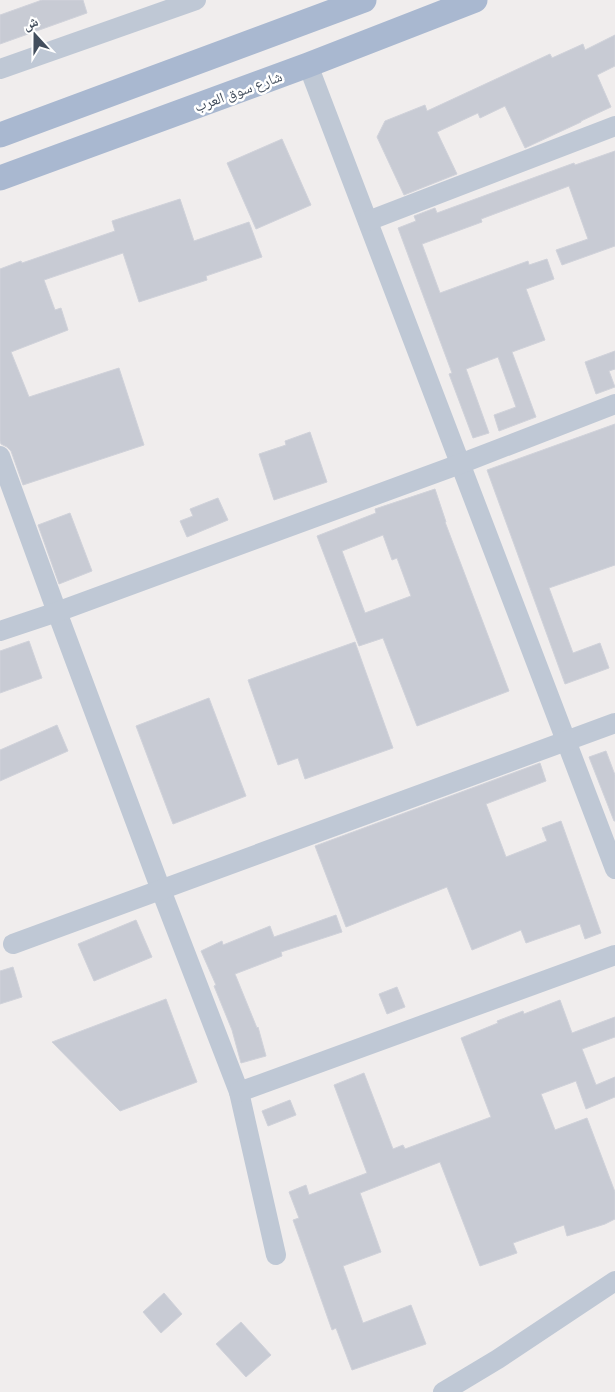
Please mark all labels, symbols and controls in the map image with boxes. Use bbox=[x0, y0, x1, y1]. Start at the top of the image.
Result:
north arrow bbox=[10, 10, 60, 60]
text: ش bbox=[21, 13, 41, 34]
street label: شارع سوق العرب bbox=[192, 67, 285, 117]

